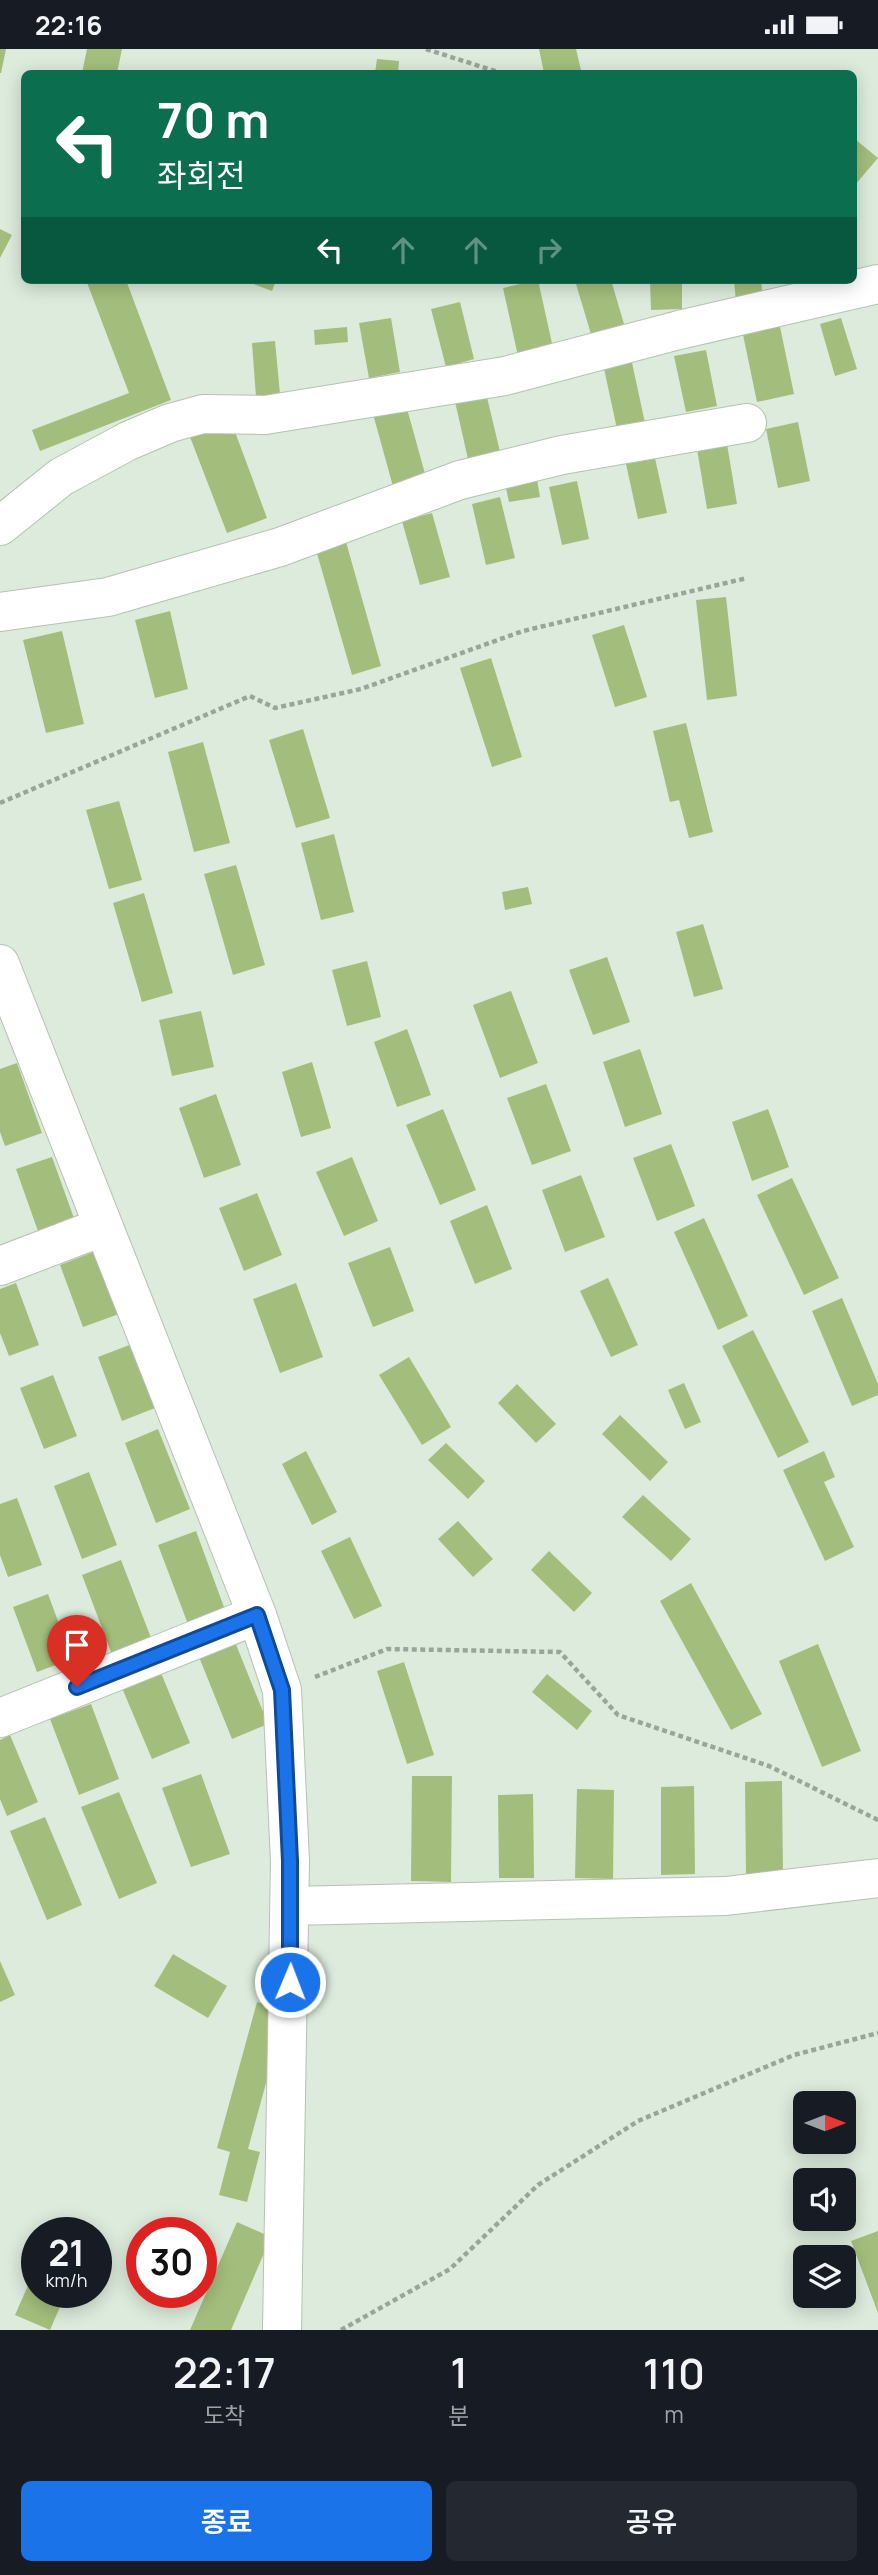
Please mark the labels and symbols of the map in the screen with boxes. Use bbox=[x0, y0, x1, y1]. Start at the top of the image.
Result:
pin bbox=[47, 1615, 107, 1687]
position arrow bbox=[253, 1945, 327, 2019]
north arrow bbox=[793, 2091, 856, 2154]
speed limit sign: 30 bbox=[126, 2217, 217, 2308]

